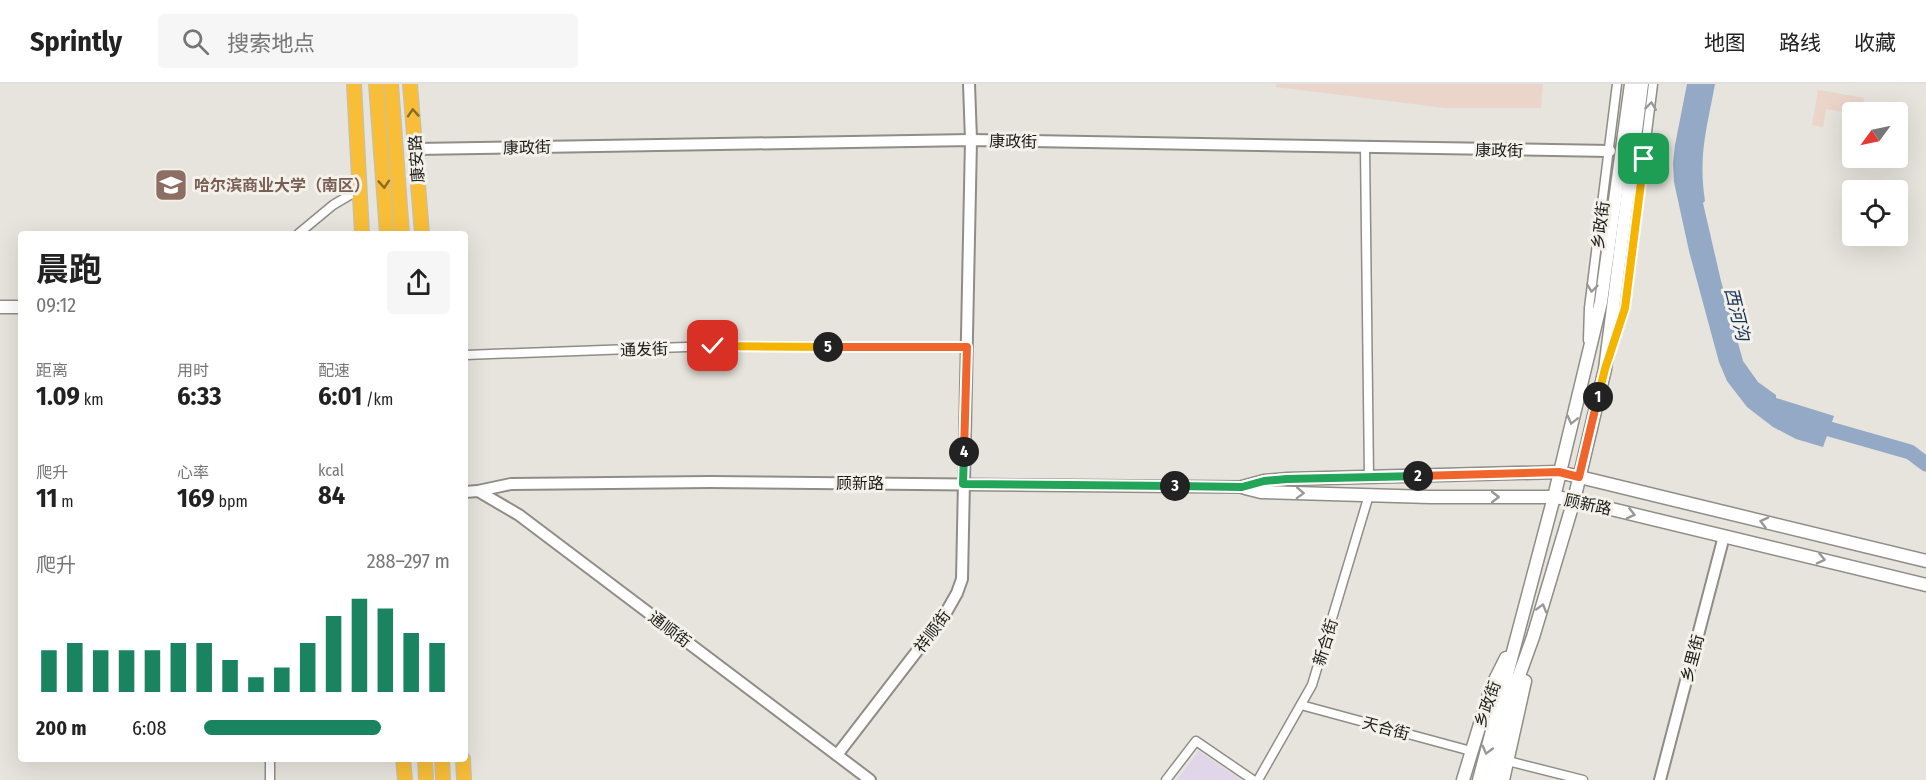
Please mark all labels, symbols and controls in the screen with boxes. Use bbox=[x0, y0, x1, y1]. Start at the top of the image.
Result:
search box bbox=[158, 14, 578, 68]
text: Sprintly bbox=[30, 25, 122, 58]
icon: search bbox=[179, 25, 212, 58]
text: 搜索地点 bbox=[227, 30, 315, 57]
text: 地图 bbox=[1704, 30, 1746, 56]
text: 路线 bbox=[1779, 30, 1821, 56]
text: 收藏 bbox=[1854, 30, 1896, 56]
one-way arrow bbox=[1644, 101, 1656, 110]
north arrow bbox=[1842, 102, 1908, 168]
map controls bbox=[1842, 102, 1908, 246]
one-way arrow bbox=[407, 108, 420, 117]
street label: 康政街 bbox=[989, 132, 1037, 151]
pin bbox=[1618, 133, 1669, 184]
street label: 康安路 bbox=[405, 134, 428, 184]
street label: 康政街 bbox=[503, 138, 551, 157]
street label: 康政街 bbox=[1475, 141, 1523, 160]
icon: arrive bbox=[1627, 142, 1660, 175]
school or university icon: 哈尔滨商业大学（南区） bbox=[153, 167, 189, 203]
place label: 哈尔滨商业大学（南区） bbox=[194, 176, 370, 195]
one-way arrow bbox=[377, 180, 390, 189]
button: locate bbox=[1842, 180, 1908, 246]
street label: 乡政街 bbox=[1588, 200, 1613, 250]
text: 晨跑 bbox=[36, 250, 102, 290]
button: share bbox=[387, 251, 450, 314]
one-way arrow bbox=[1586, 283, 1598, 293]
water label: 西河沟 bbox=[1720, 285, 1755, 345]
text: 09:12 bbox=[36, 293, 76, 317]
pin bbox=[687, 320, 738, 371]
icon: check bbox=[696, 329, 729, 362]
pin: 5 bbox=[813, 332, 843, 362]
text: 5 bbox=[824, 337, 832, 356]
street label: 通发街 bbox=[620, 339, 668, 360]
text: 距离 bbox=[36, 361, 68, 380]
text: 用时 bbox=[177, 361, 209, 380]
text: 配速 bbox=[318, 361, 350, 380]
text: 1.09 bbox=[36, 381, 80, 412]
text: 6:33 bbox=[177, 381, 222, 412]
text: 6:01 bbox=[318, 381, 362, 412]
pin: 1 bbox=[1583, 382, 1613, 412]
text: 1 bbox=[1595, 387, 1601, 406]
text: km bbox=[80, 390, 104, 409]
text: /km bbox=[362, 390, 393, 409]
one-way arrow bbox=[1567, 415, 1580, 425]
pin: 4 bbox=[949, 437, 979, 467]
text: 4 bbox=[960, 442, 968, 461]
text: kcal bbox=[318, 461, 344, 480]
pin: 2 bbox=[1403, 461, 1433, 491]
text: 爬升 bbox=[36, 463, 68, 482]
text: 心率 bbox=[177, 463, 209, 482]
text: 2 bbox=[1414, 466, 1422, 485]
pin: 3 bbox=[1160, 471, 1190, 501]
street label: 顾新路 bbox=[836, 474, 884, 493]
text: 3 bbox=[1171, 476, 1179, 495]
text: 84 bbox=[318, 480, 345, 511]
text: 11 bbox=[36, 483, 58, 514]
text: 169 bbox=[177, 483, 215, 514]
one-way arrow bbox=[1295, 487, 1304, 499]
street label: 顾新路 bbox=[1562, 490, 1613, 519]
one-way arrow bbox=[1490, 491, 1499, 503]
text: m bbox=[58, 492, 74, 511]
text: bpm bbox=[215, 492, 248, 511]
one-way arrow bbox=[1626, 506, 1636, 519]
one-way arrow bbox=[1759, 516, 1769, 529]
text: 288–297 m bbox=[367, 549, 450, 573]
one-way arrow bbox=[1816, 552, 1826, 565]
text: 爬升 bbox=[36, 553, 76, 577]
one-way arrow bbox=[1535, 603, 1547, 614]
street label: 祥顺街 bbox=[910, 606, 954, 656]
street label: 通顺街 bbox=[645, 607, 695, 651]
street label: 新合街 bbox=[1309, 616, 1342, 668]
street label: 乡里街 bbox=[1677, 632, 1708, 684]
street label: 乡政街 bbox=[1470, 678, 1505, 730]
street label: 天合街 bbox=[1360, 713, 1412, 744]
text: 200 m bbox=[36, 716, 87, 740]
text: 6:08 bbox=[132, 716, 167, 740]
one-way arrow bbox=[1482, 744, 1494, 755]

